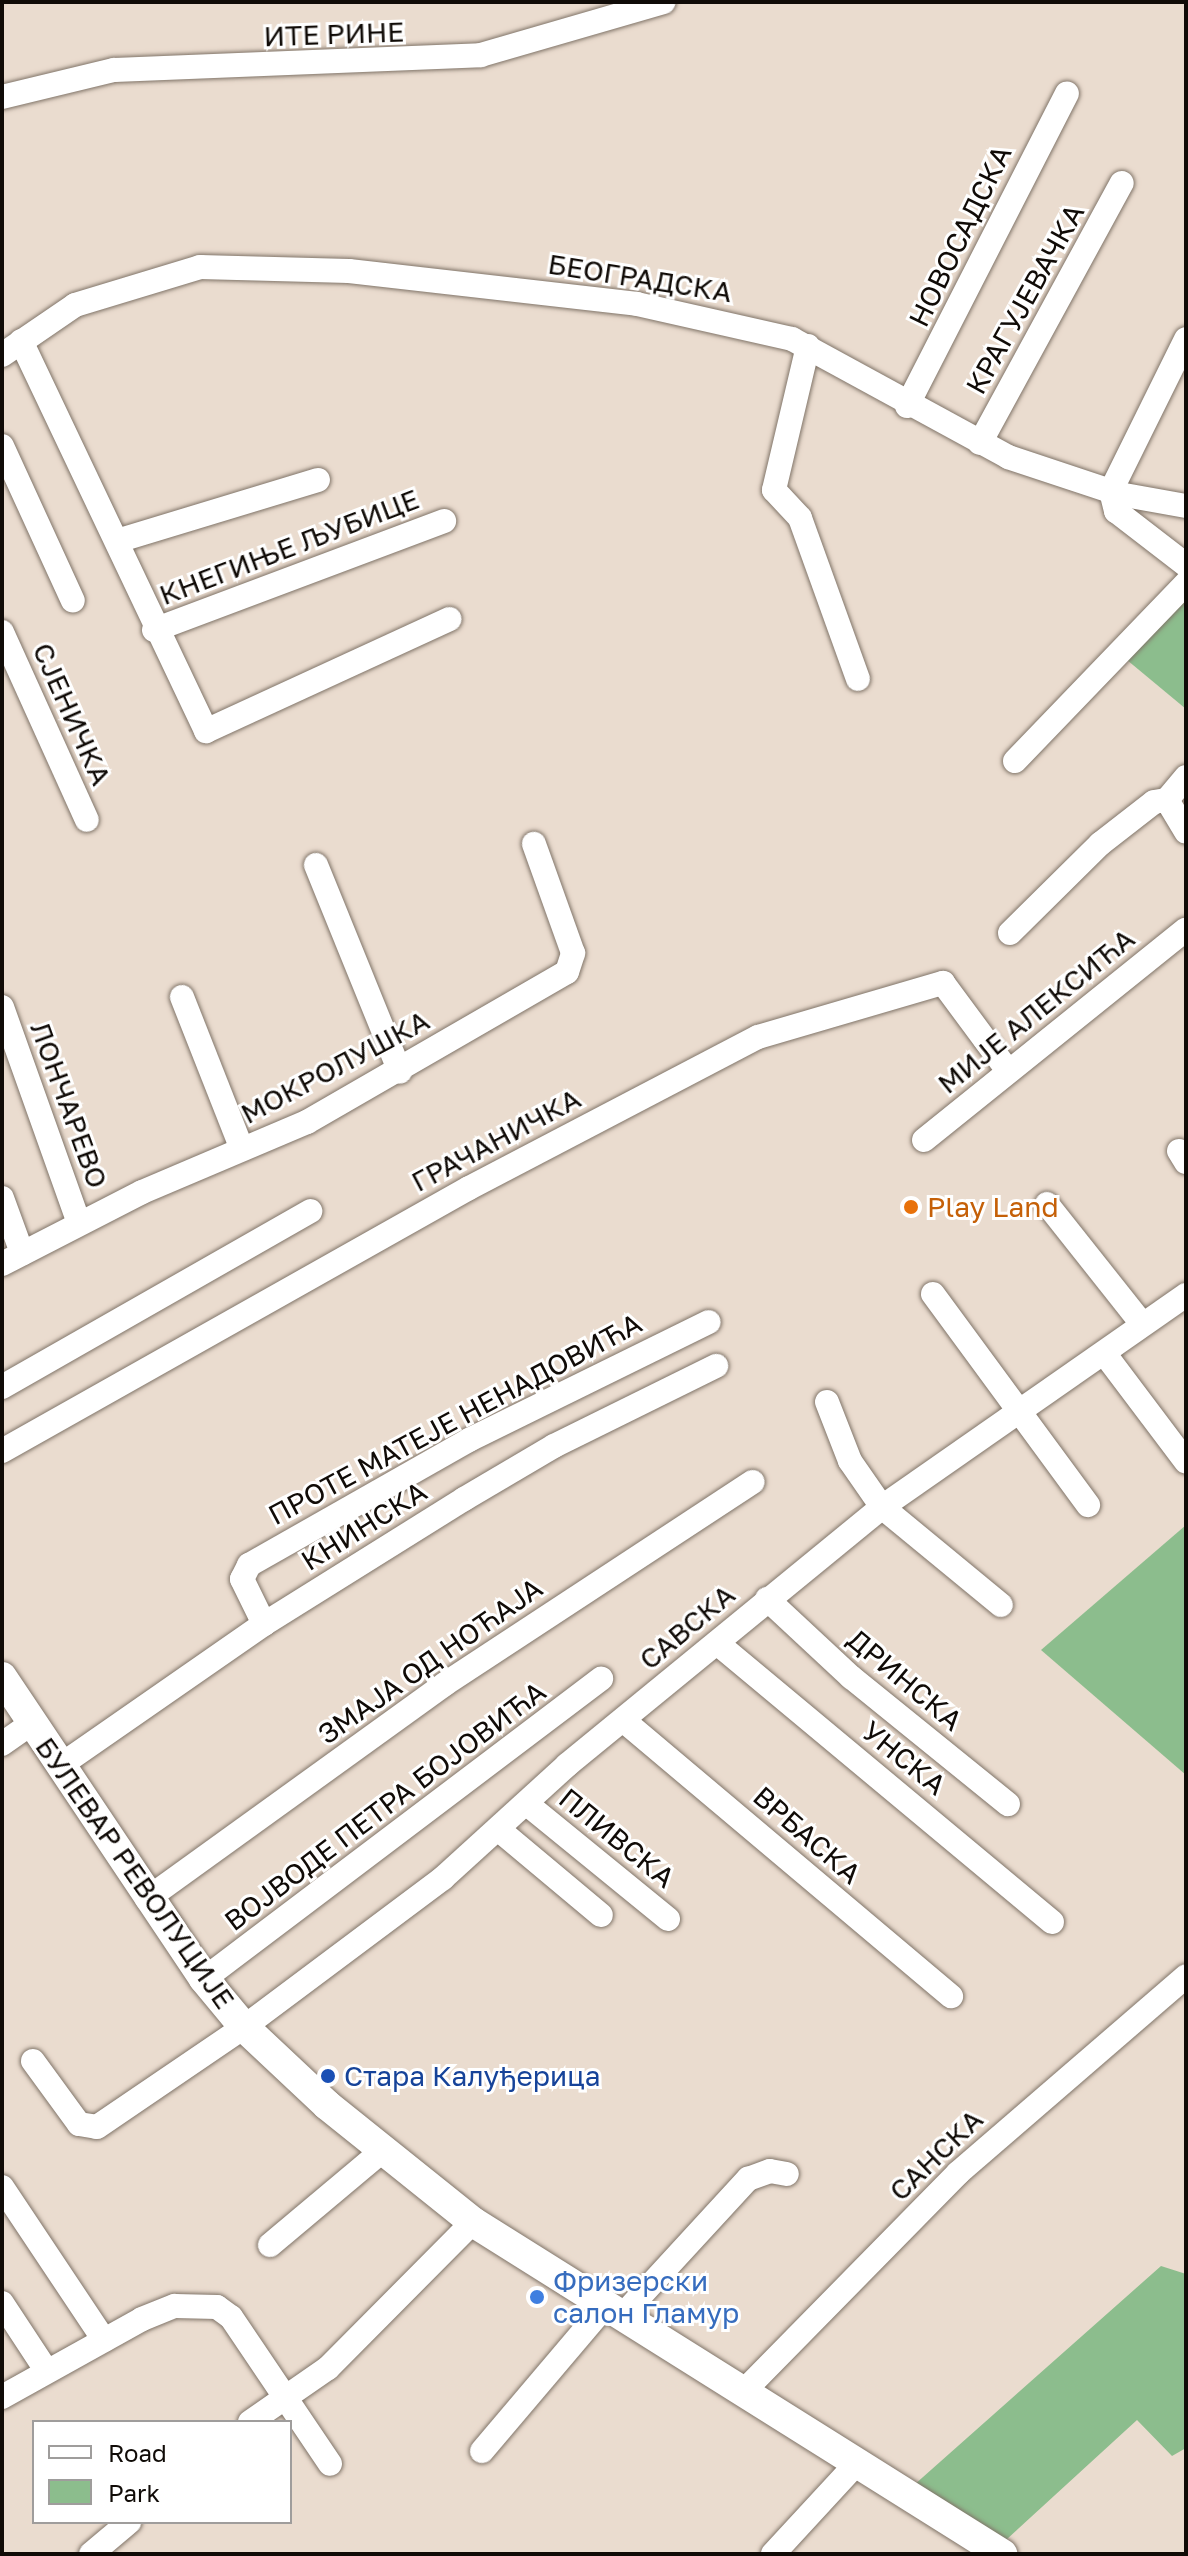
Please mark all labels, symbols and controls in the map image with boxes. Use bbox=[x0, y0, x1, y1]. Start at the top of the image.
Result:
street label: ИТЕ РИНЕ bbox=[263, 15, 405, 53]
street label: НОВОСАДСКА bbox=[902, 140, 1018, 332]
street label: КРАГУЈЕВАЧКА bbox=[959, 198, 1091, 400]
street label: БЕОГРАДСКА bbox=[546, 247, 734, 309]
street label: КНЕГИЊЕ ЉУБИЦЕ bbox=[155, 482, 423, 612]
street label: СЈЕНИЧКА bbox=[26, 638, 118, 790]
street label: МИЈЕ АЛЕКСИЋА bbox=[931, 922, 1141, 1100]
street label: МОКРОЛУШКА bbox=[235, 1003, 435, 1131]
street label: ЛОНЧАРЕВО bbox=[23, 1017, 115, 1193]
street label: ГРАЧАНИЧКА bbox=[406, 1081, 586, 1199]
place label: Play Land bbox=[927, 1190, 1059, 1224]
marker: Play Land bbox=[902, 1198, 920, 1216]
street label: ПРОТЕ МАТЕЈЕ НЕНАДОВИЋА bbox=[263, 1306, 647, 1532]
street label: КНИНСКА bbox=[295, 1474, 433, 1578]
street label: ЗМАЈА ОД НОЋАЈА bbox=[311, 1571, 549, 1751]
street label: САВСКА bbox=[633, 1578, 741, 1676]
street label: ДРИНСКА bbox=[841, 1622, 969, 1738]
street label: ВОЈВОДЕ ПЕТРА БОЈОВИЋА bbox=[218, 1674, 552, 1938]
street label: УНСКА bbox=[855, 1714, 953, 1802]
street label: БУЛЕВАР РЕВОЛУЦИЈЕ bbox=[29, 1731, 241, 2015]
street label: ВРБАСКА bbox=[746, 1779, 868, 1891]
street label: ПЛИВСКА bbox=[553, 1781, 681, 1895]
place label: Стара Калуђерица bbox=[344, 2059, 601, 2093]
marker: Стара Калуђерица bbox=[319, 2067, 337, 2085]
street label: САНСКА bbox=[882, 2102, 990, 2208]
place label: Фризерски салон Гламур bbox=[553, 2264, 739, 2330]
marker: Фризерски салон Гламур bbox=[528, 2288, 546, 2306]
legend bbox=[32, 2420, 292, 2524]
text: Road bbox=[108, 2438, 167, 2467]
text: Park bbox=[108, 2478, 160, 2507]

